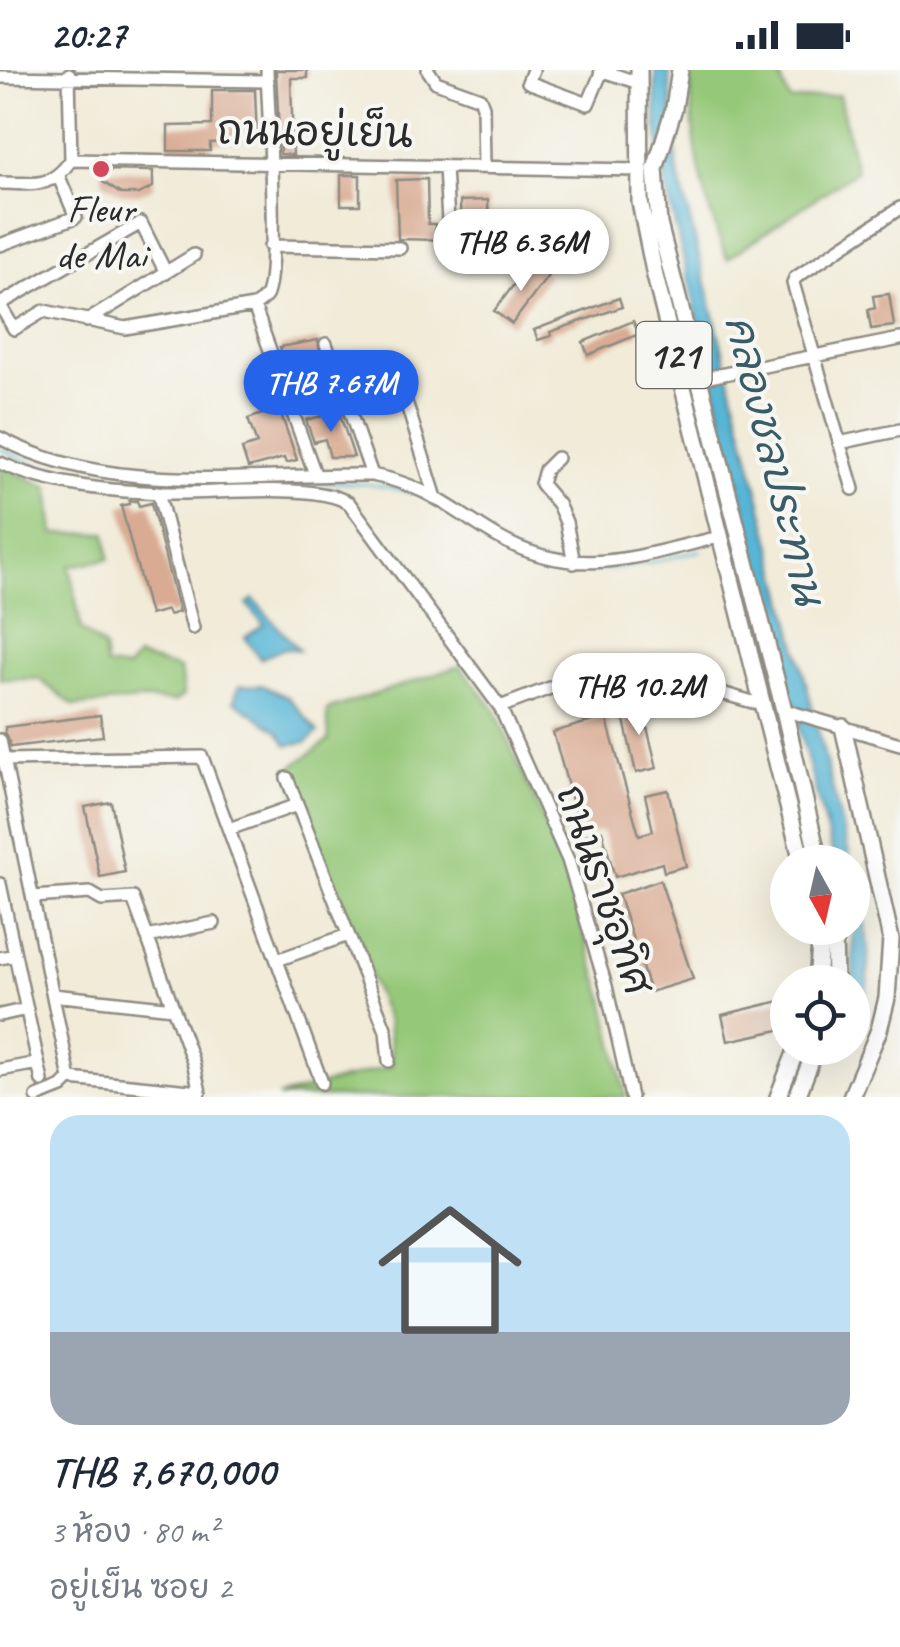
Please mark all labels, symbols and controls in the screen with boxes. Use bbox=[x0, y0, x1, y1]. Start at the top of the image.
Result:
text: 20:27 bbox=[50, 12, 126, 59]
street label: ถนนอยู่เย็น bbox=[217, 102, 413, 163]
marker: Fleur de Mai bbox=[90, 158, 112, 180]
place label: Fleur de Mai bbox=[56, 184, 151, 280]
pin: THB 6.36M bbox=[407, 209, 635, 294]
text: THB 6.36M bbox=[455, 221, 587, 262]
water label: คลองชลประทาน bbox=[713, 310, 836, 613]
road number: 121 bbox=[636, 322, 712, 388]
pin: THB 7.67M bbox=[217, 350, 445, 435]
text: THB 7.67M bbox=[266, 362, 396, 403]
pin: THB 10.2M bbox=[525, 653, 753, 738]
text: THB 10.2M bbox=[574, 665, 704, 706]
street label: ถนนราชอุทิศ bbox=[541, 778, 664, 1004]
north arrow bbox=[770, 845, 870, 945]
map controls bbox=[770, 845, 870, 1065]
button: locate bbox=[770, 965, 870, 1065]
icon: home bbox=[360, 1180, 540, 1360]
text: THB 7,670,000 bbox=[50, 1445, 275, 1498]
text: 3 ห้อง · 80 m² bbox=[50, 1511, 218, 1552]
text: อยู่เย็น ซอย 2 bbox=[50, 1567, 232, 1608]

